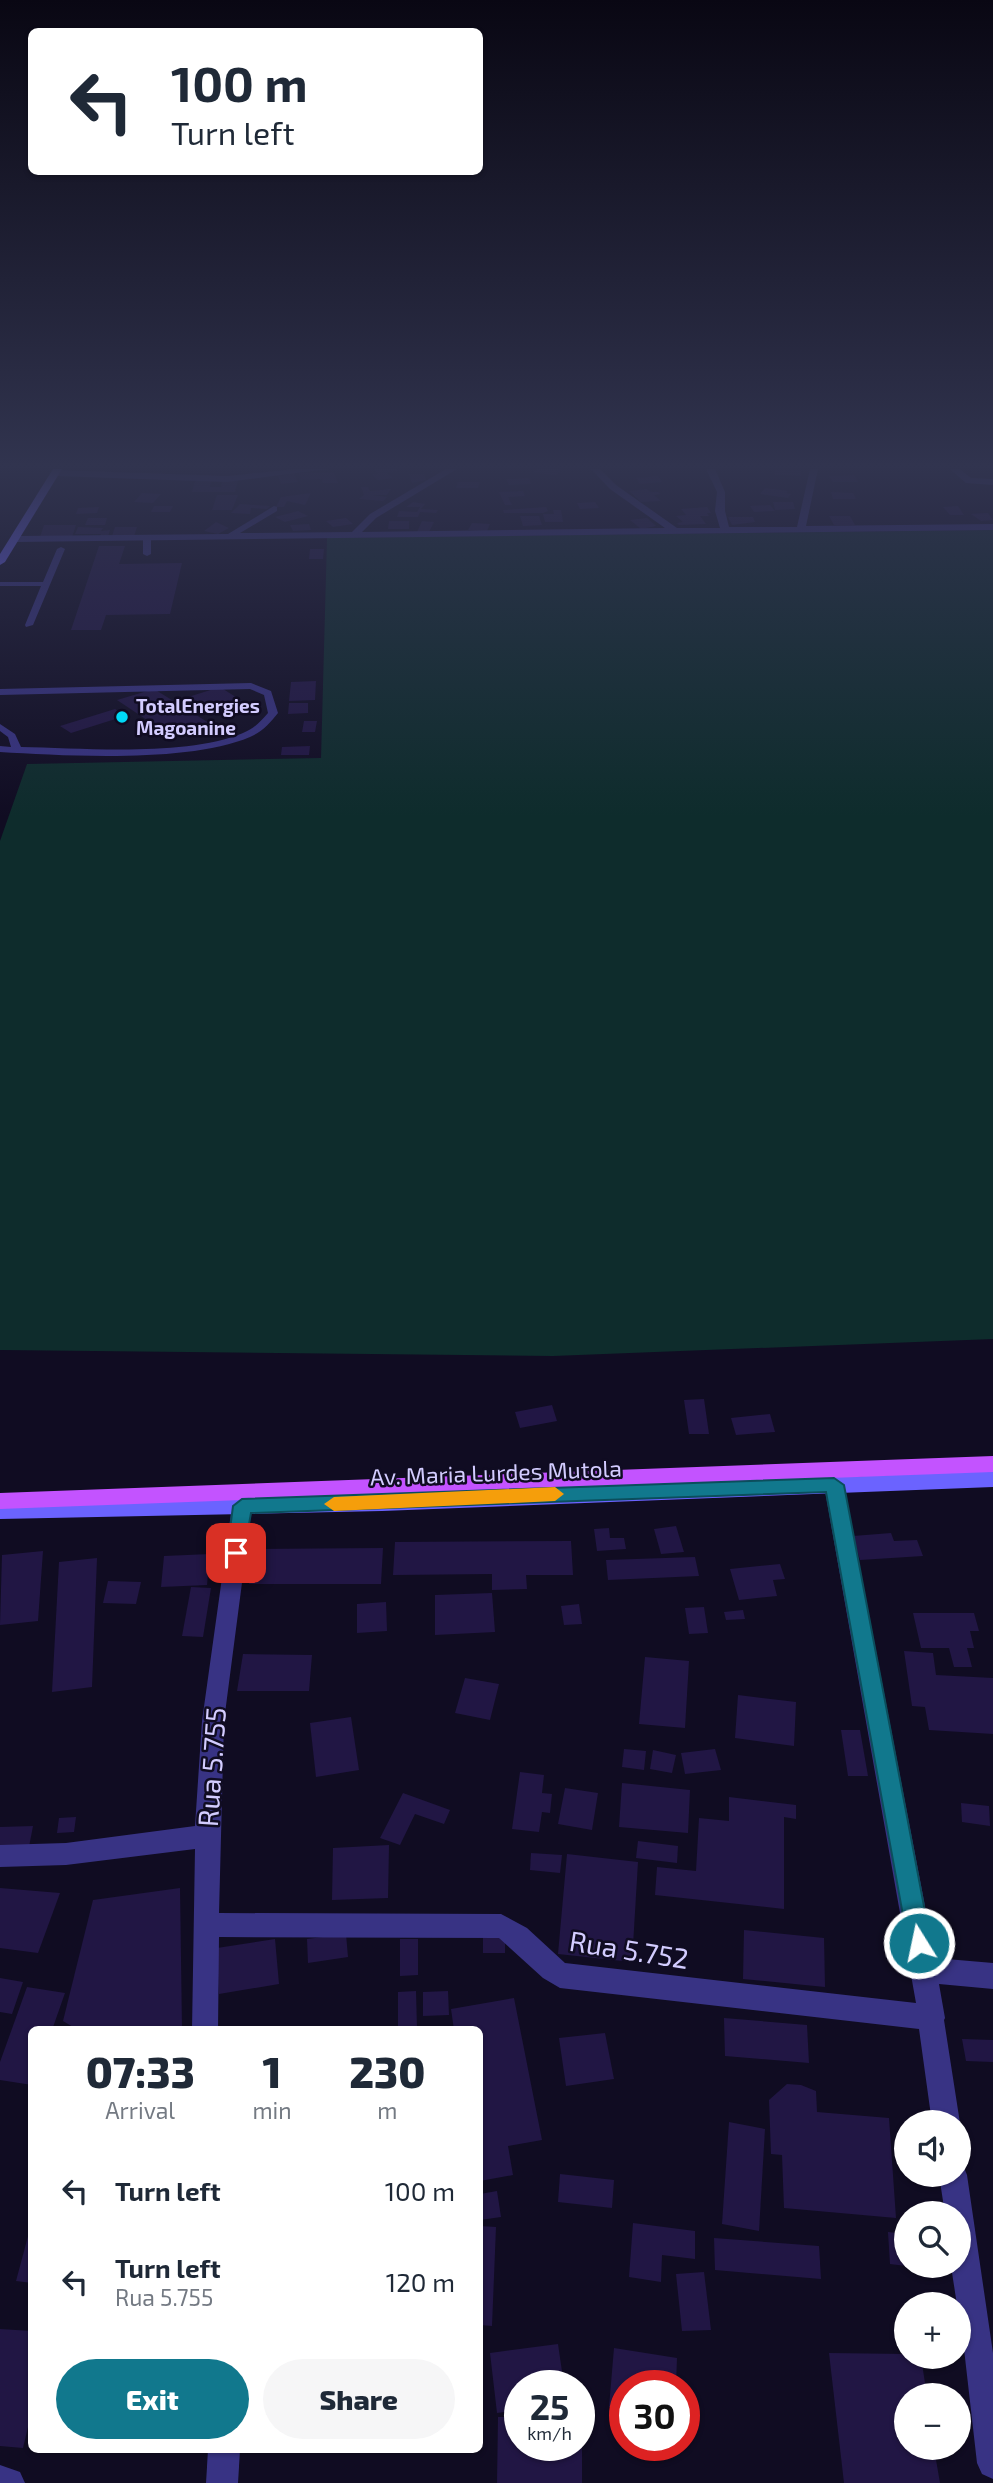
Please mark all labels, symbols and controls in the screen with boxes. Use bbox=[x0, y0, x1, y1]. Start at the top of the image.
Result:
text: 100 m bbox=[171, 53, 308, 112]
icon: left bbox=[56, 56, 147, 147]
text: Turn left bbox=[171, 113, 295, 151]
place label: TotalEnergies Magoanine bbox=[136, 694, 260, 739]
marker: TotalEnergies Magoanine bbox=[114, 709, 130, 725]
street label: Av. Maria Lurdes Mutola bbox=[370, 1454, 622, 1490]
pin bbox=[206, 1523, 266, 1583]
icon: arrive bbox=[217, 1534, 255, 1572]
street label: Rua 5.755 bbox=[190, 1706, 232, 1828]
position arrow bbox=[882, 1906, 956, 1980]
street label: Rua 5.752 bbox=[567, 1923, 691, 1975]
text: 07:33 bbox=[86, 2046, 195, 2096]
text: 1 bbox=[263, 2046, 281, 2096]
text: 230 bbox=[349, 2046, 425, 2096]
text: Arrival bbox=[105, 2096, 175, 2124]
text: min bbox=[252, 2096, 292, 2124]
text: m bbox=[377, 2096, 397, 2124]
map controls bbox=[894, 2110, 971, 2460]
button: sound bbox=[894, 2110, 971, 2187]
icon: left bbox=[56, 2172, 94, 2210]
text: Turn left bbox=[115, 2175, 221, 2206]
text: 100 m bbox=[385, 2175, 455, 2206]
button: search bbox=[894, 2201, 971, 2278]
text: Turn left bbox=[115, 2252, 221, 2283]
icon: left bbox=[56, 2263, 94, 2301]
text: 120 m bbox=[386, 2266, 455, 2297]
text: Rua 5.755 bbox=[115, 2283, 213, 2311]
button: + bbox=[894, 2292, 971, 2369]
button: Exit bbox=[56, 2359, 249, 2439]
button: Share bbox=[263, 2359, 455, 2439]
speed limit sign: 30 bbox=[609, 2370, 700, 2461]
button: − bbox=[894, 2383, 971, 2460]
text: 25 bbox=[530, 2385, 569, 2427]
text: km/h bbox=[527, 2422, 572, 2444]

